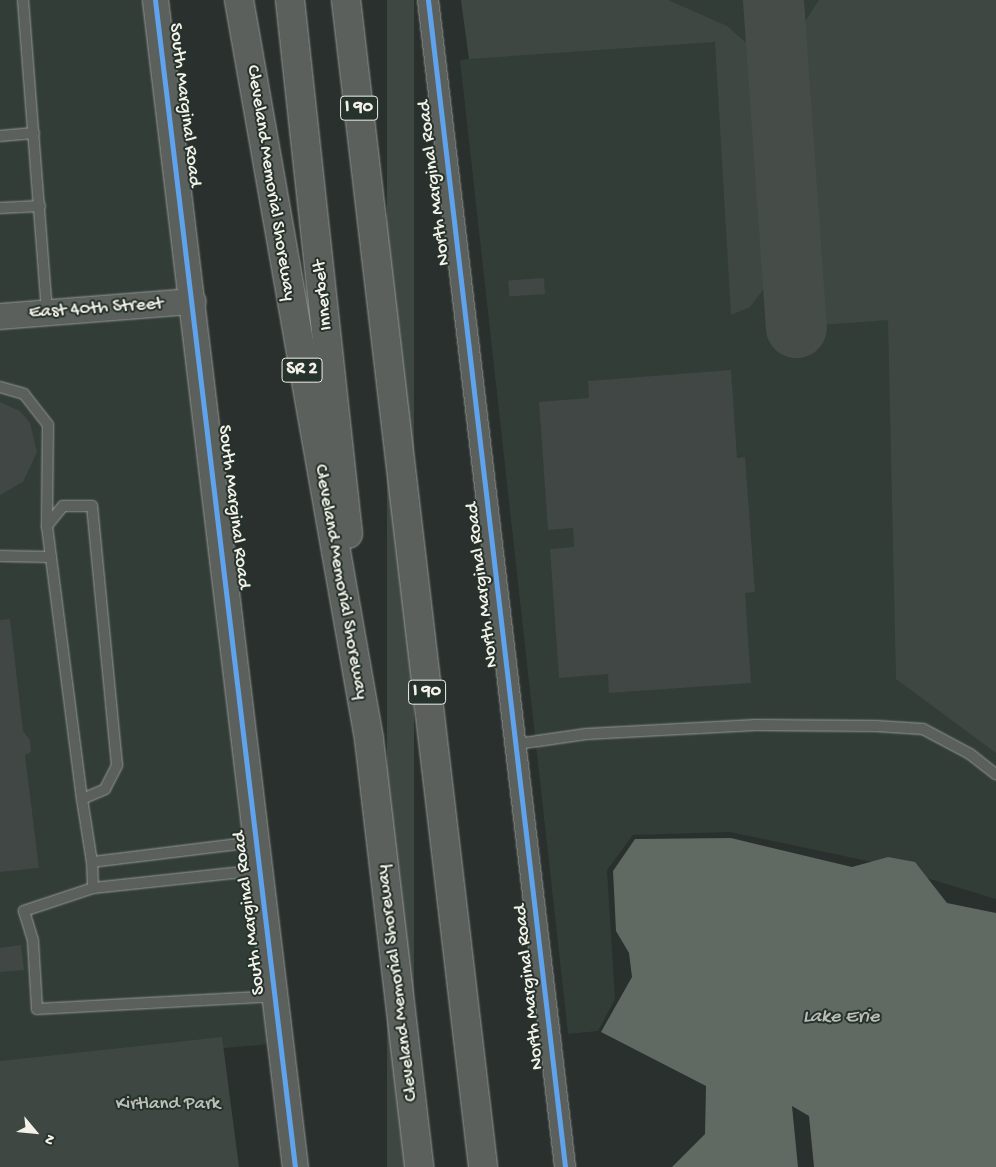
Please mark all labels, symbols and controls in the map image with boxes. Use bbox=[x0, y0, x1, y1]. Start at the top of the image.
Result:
street label: South Marginal Road bbox=[163, 22, 205, 188]
street label: Cleveland Memorial Shoreway bbox=[240, 64, 300, 302]
road number: I 90 bbox=[339, 92, 379, 124]
street label: North Marginal Road bbox=[414, 99, 456, 267]
street label: Innerbelt bbox=[309, 259, 339, 331]
street label: East 40th Street bbox=[28, 293, 164, 325]
road number: SR 2 bbox=[281, 354, 323, 386]
street label: South Marginal Road bbox=[212, 424, 254, 590]
street label: Cleveland Memorial Shoreway bbox=[308, 463, 372, 701]
street label: North Marginal Road bbox=[462, 501, 504, 669]
road number: I 90 bbox=[407, 676, 447, 708]
street label: South Marginal Road bbox=[229, 830, 271, 996]
street label: Cleveland Memorial Shoreway bbox=[372, 863, 424, 1103]
street label: North Marginal Road bbox=[510, 903, 550, 1071]
water label: Lake Erie bbox=[803, 1005, 879, 1029]
park label: Kirtland Park bbox=[116, 1094, 220, 1116]
north arrow bbox=[10, 1107, 60, 1157]
text: N bbox=[39, 1131, 58, 1147]

